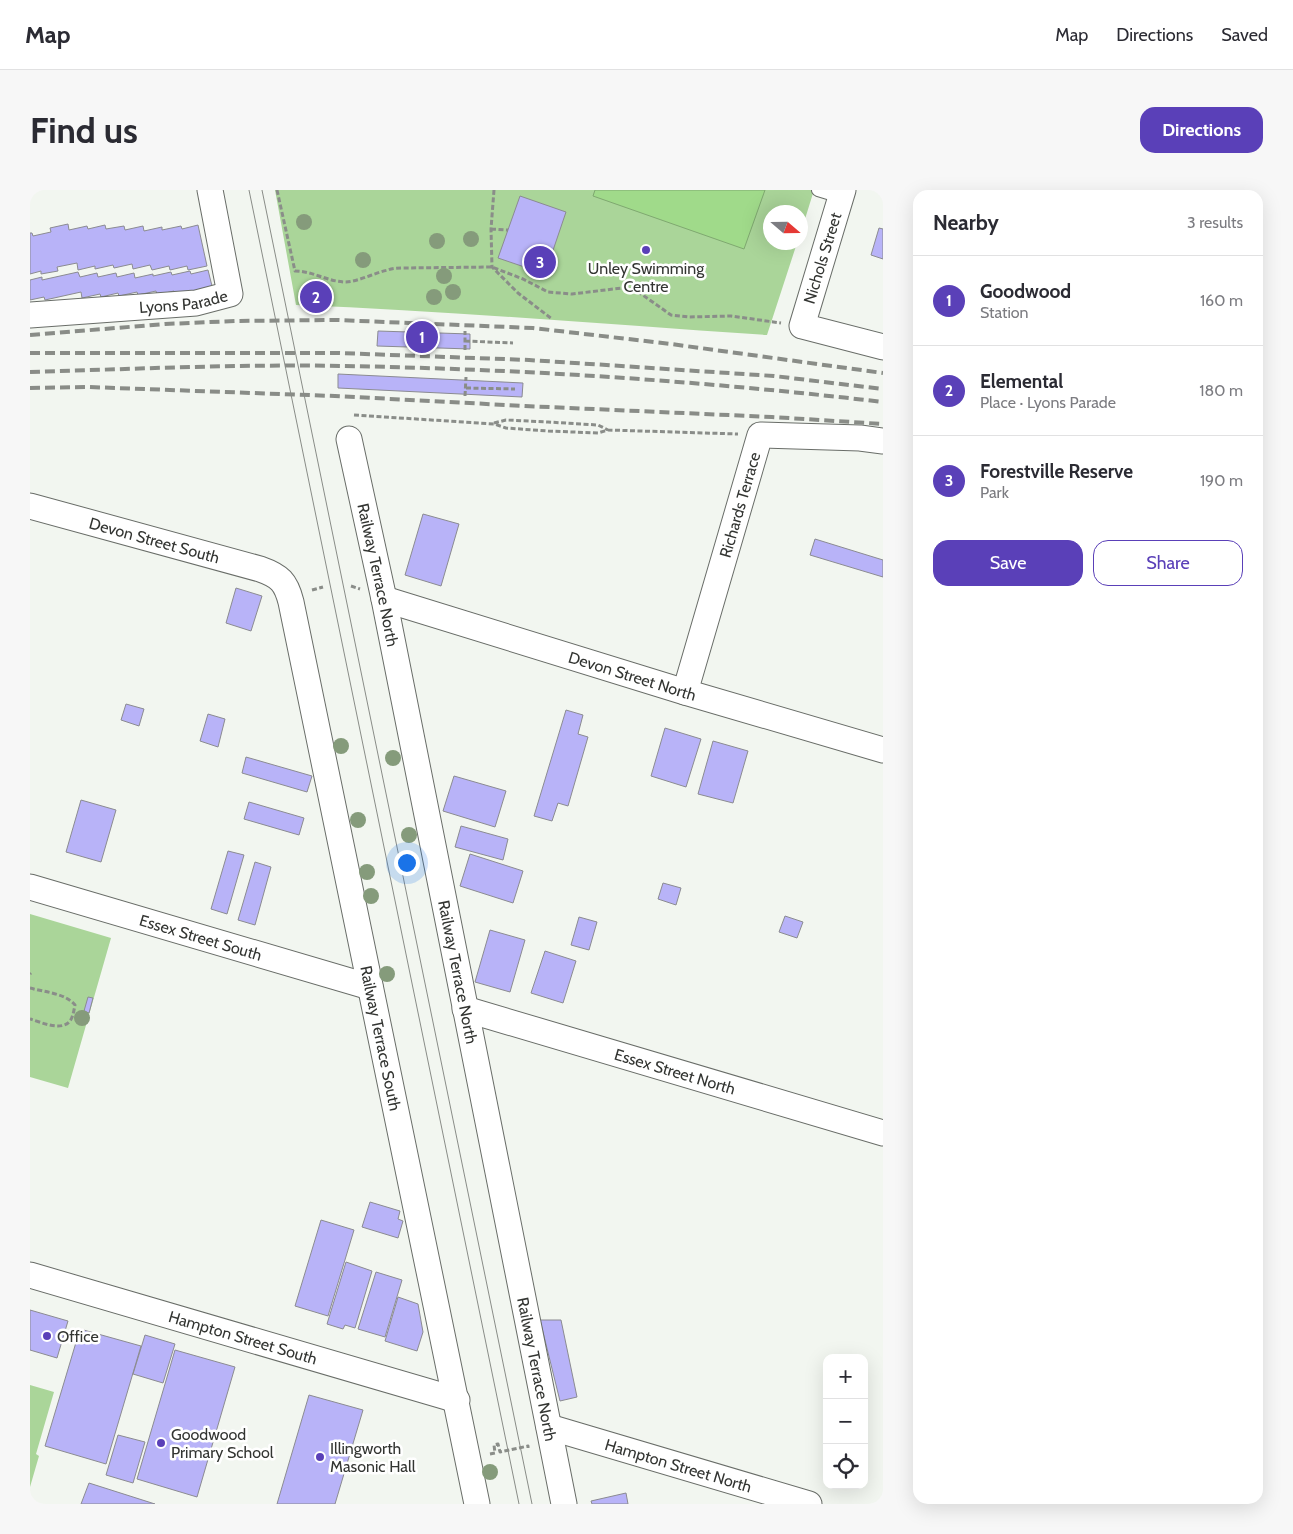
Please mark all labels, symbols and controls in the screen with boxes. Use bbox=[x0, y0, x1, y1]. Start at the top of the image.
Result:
text: Map bbox=[25, 20, 71, 49]
text: Map bbox=[1055, 24, 1088, 46]
text: Directions bbox=[1116, 24, 1193, 46]
text: Saved bbox=[1221, 24, 1268, 46]
button: Directions bbox=[1140, 107, 1263, 153]
text: Find us bbox=[30, 109, 138, 152]
north arrow bbox=[763, 205, 808, 250]
street label: Nichols Street bbox=[800, 210, 846, 306]
text: Nearby bbox=[933, 210, 999, 235]
text: 3 results bbox=[1187, 213, 1243, 232]
pin: 3 bbox=[524, 243, 556, 281]
marker: Unley Swimming Centre bbox=[640, 244, 652, 256]
place label: Unley Swimming Centre bbox=[588, 259, 705, 296]
pin: 2 bbox=[300, 278, 332, 316]
text: Goodwood bbox=[980, 280, 1071, 303]
street label: Lyons Parade bbox=[139, 286, 230, 317]
text: 1 bbox=[946, 291, 952, 310]
text: 160 m bbox=[1200, 291, 1243, 310]
text: Station bbox=[980, 303, 1029, 322]
pin: 1 bbox=[406, 318, 438, 356]
text: Elemental bbox=[980, 370, 1063, 393]
text: 2 bbox=[945, 381, 953, 400]
text: 180 m bbox=[1199, 381, 1243, 400]
text: Place · Lyons Parade bbox=[980, 393, 1116, 412]
street label: Richards Terrace bbox=[716, 450, 765, 560]
text: Forestville Reserve bbox=[980, 460, 1133, 483]
text: 3 bbox=[945, 471, 953, 490]
text: 190 m bbox=[1200, 471, 1243, 490]
text: Park bbox=[980, 483, 1009, 502]
street label: Railway Terrace North bbox=[353, 501, 402, 648]
street label: Devon Street South bbox=[87, 514, 222, 567]
button: Save bbox=[933, 540, 1083, 586]
button: Share bbox=[1093, 540, 1243, 586]
street label: Devon Street North bbox=[566, 648, 698, 705]
your location bbox=[394, 850, 420, 876]
street label: Railway Terrace North bbox=[434, 898, 481, 1046]
street label: Essex Street South bbox=[137, 911, 264, 965]
street label: Railway Terrace South bbox=[356, 964, 405, 1113]
street label: Essex Street North bbox=[612, 1045, 738, 1099]
street label: Railway Terrace North bbox=[513, 1296, 560, 1443]
street label: Hampton Street South bbox=[166, 1307, 319, 1369]
place label: Office bbox=[57, 1327, 99, 1346]
marker: Office bbox=[41, 1330, 53, 1342]
map controls bbox=[823, 1354, 868, 1489]
button: + bbox=[823, 1354, 868, 1399]
button: − bbox=[823, 1399, 868, 1444]
place label: Goodwood Primary School bbox=[171, 1425, 274, 1462]
street label: Hampton Street North bbox=[603, 1435, 754, 1497]
marker: Goodwood Primary School bbox=[155, 1437, 167, 1449]
place label: Illingworth Masonic Hall bbox=[330, 1439, 416, 1476]
button: locate bbox=[823, 1444, 868, 1489]
marker: Illingworth Masonic Hall bbox=[314, 1451, 326, 1463]

